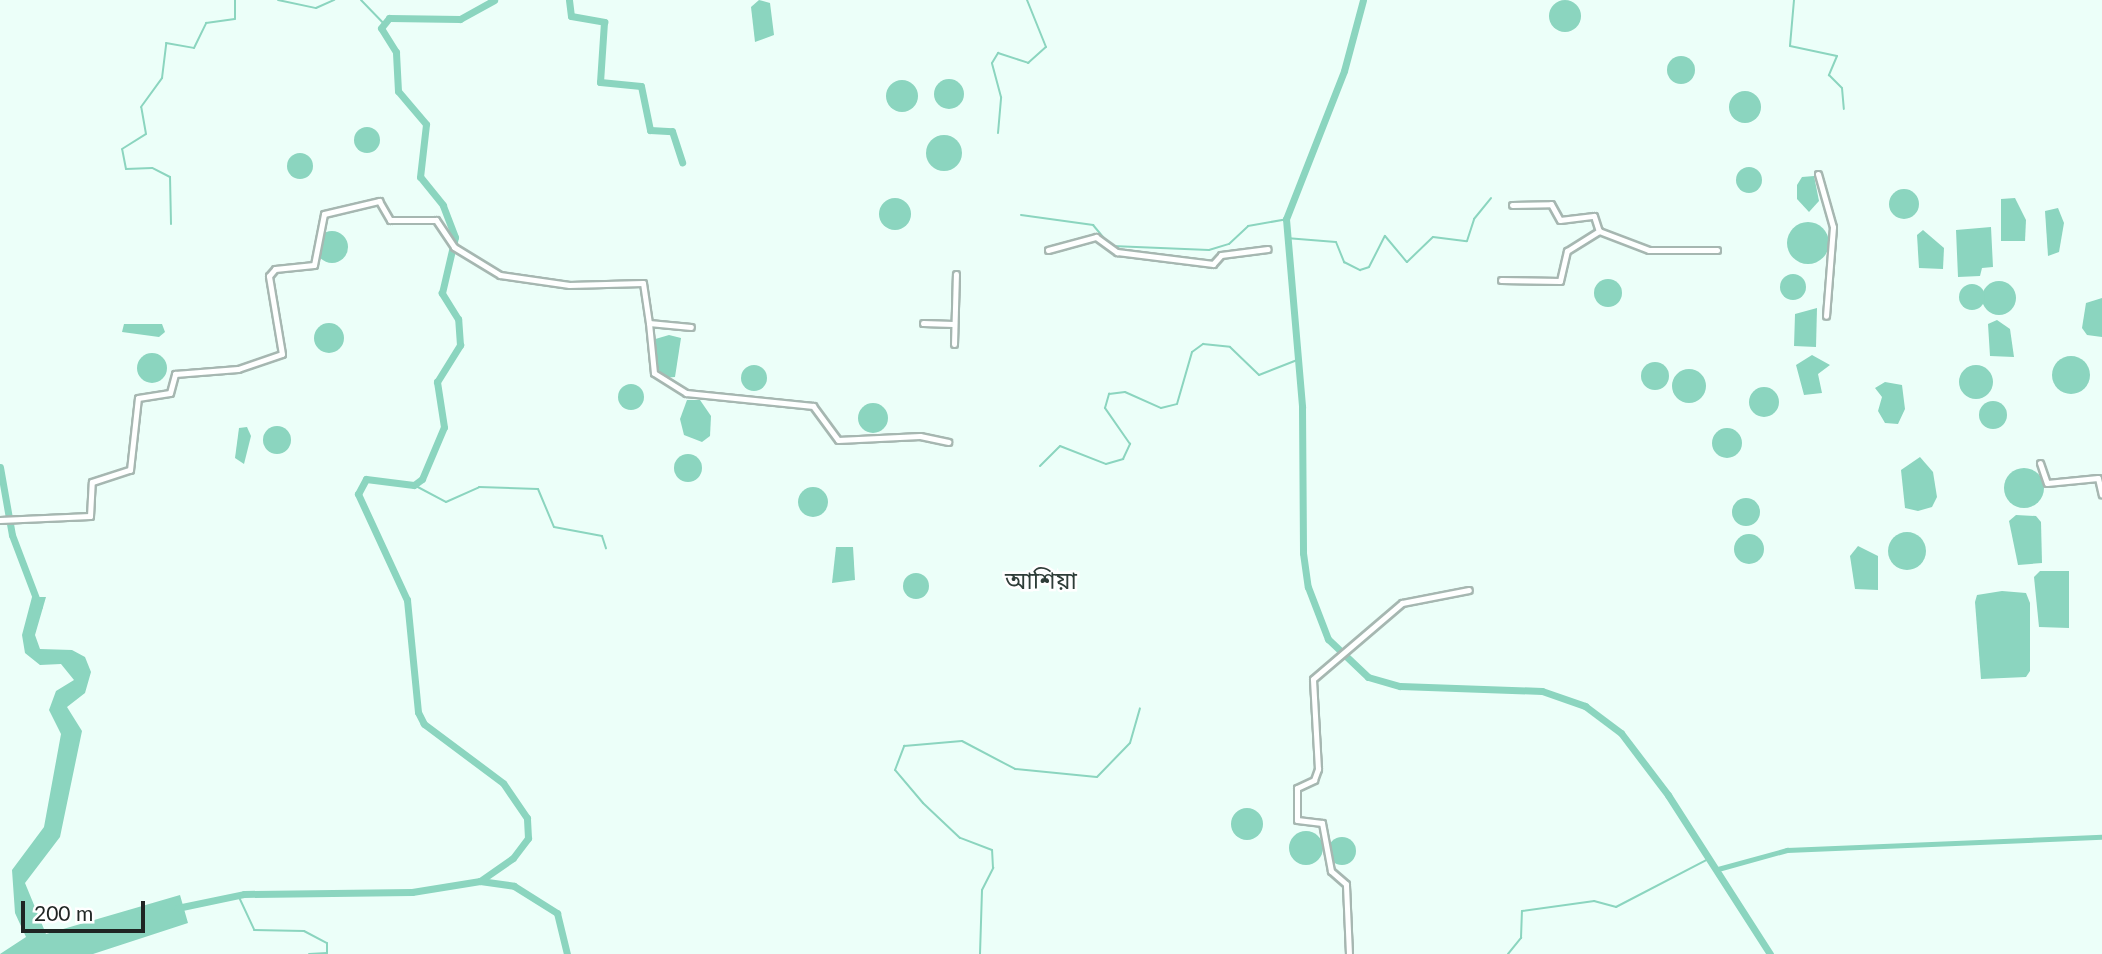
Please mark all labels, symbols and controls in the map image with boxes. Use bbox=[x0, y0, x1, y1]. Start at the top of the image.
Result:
district label: আশিয়া bbox=[1005, 566, 1077, 594]
scale bar bbox=[24, 888, 149, 932]
text: 200 m bbox=[34, 900, 93, 925]

